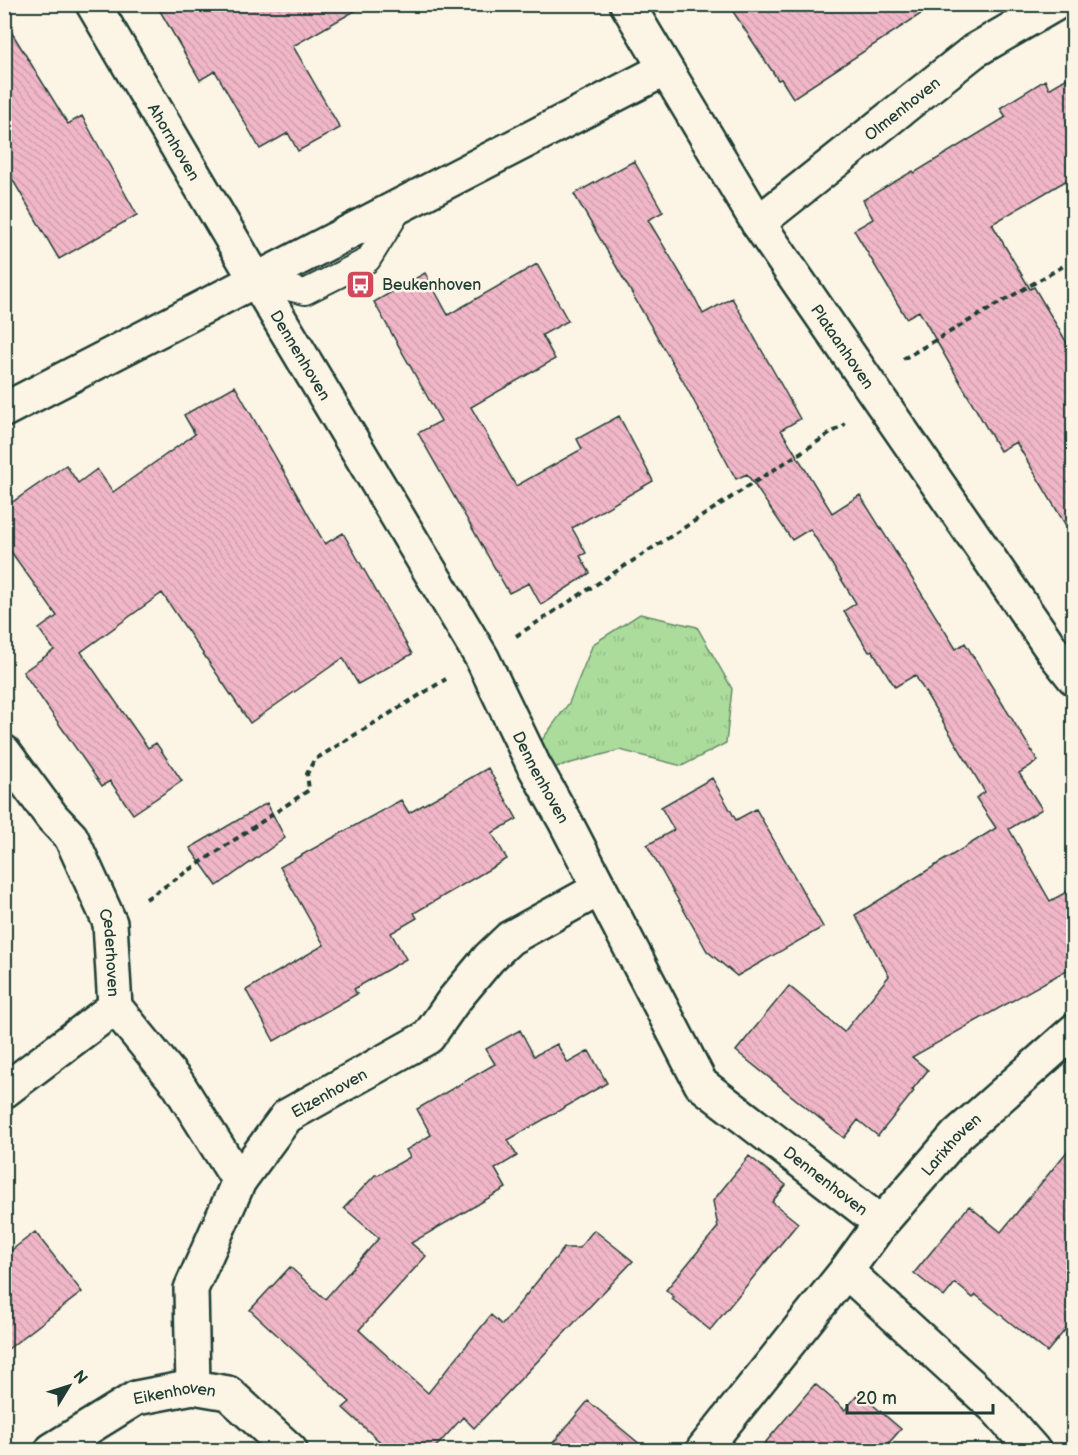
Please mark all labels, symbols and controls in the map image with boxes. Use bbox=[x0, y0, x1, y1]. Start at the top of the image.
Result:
street label: Olmenhoven bbox=[861, 74, 945, 145]
street label: Ahornhoven bbox=[143, 100, 203, 185]
bus stop icon: Beukenhoven bbox=[345, 268, 377, 300]
place label: Beukenhoven bbox=[382, 276, 481, 295]
street label: Plataanhoven bbox=[806, 301, 877, 393]
street label: Dennenhoven bbox=[265, 307, 334, 404]
street label: Dennenhoven bbox=[508, 729, 572, 827]
street label: Cederhoven bbox=[94, 906, 122, 997]
street label: Elzenhoven bbox=[288, 1065, 371, 1123]
street label: Larixhoven bbox=[918, 1110, 986, 1180]
street label: Dennenhoven bbox=[779, 1143, 871, 1220]
north arrow bbox=[39, 1356, 99, 1416]
text: N bbox=[68, 1367, 91, 1388]
scale bar bbox=[847, 1377, 992, 1415]
street label: Eikenhoven bbox=[132, 1378, 217, 1409]
text: 20 m bbox=[856, 1388, 897, 1409]

